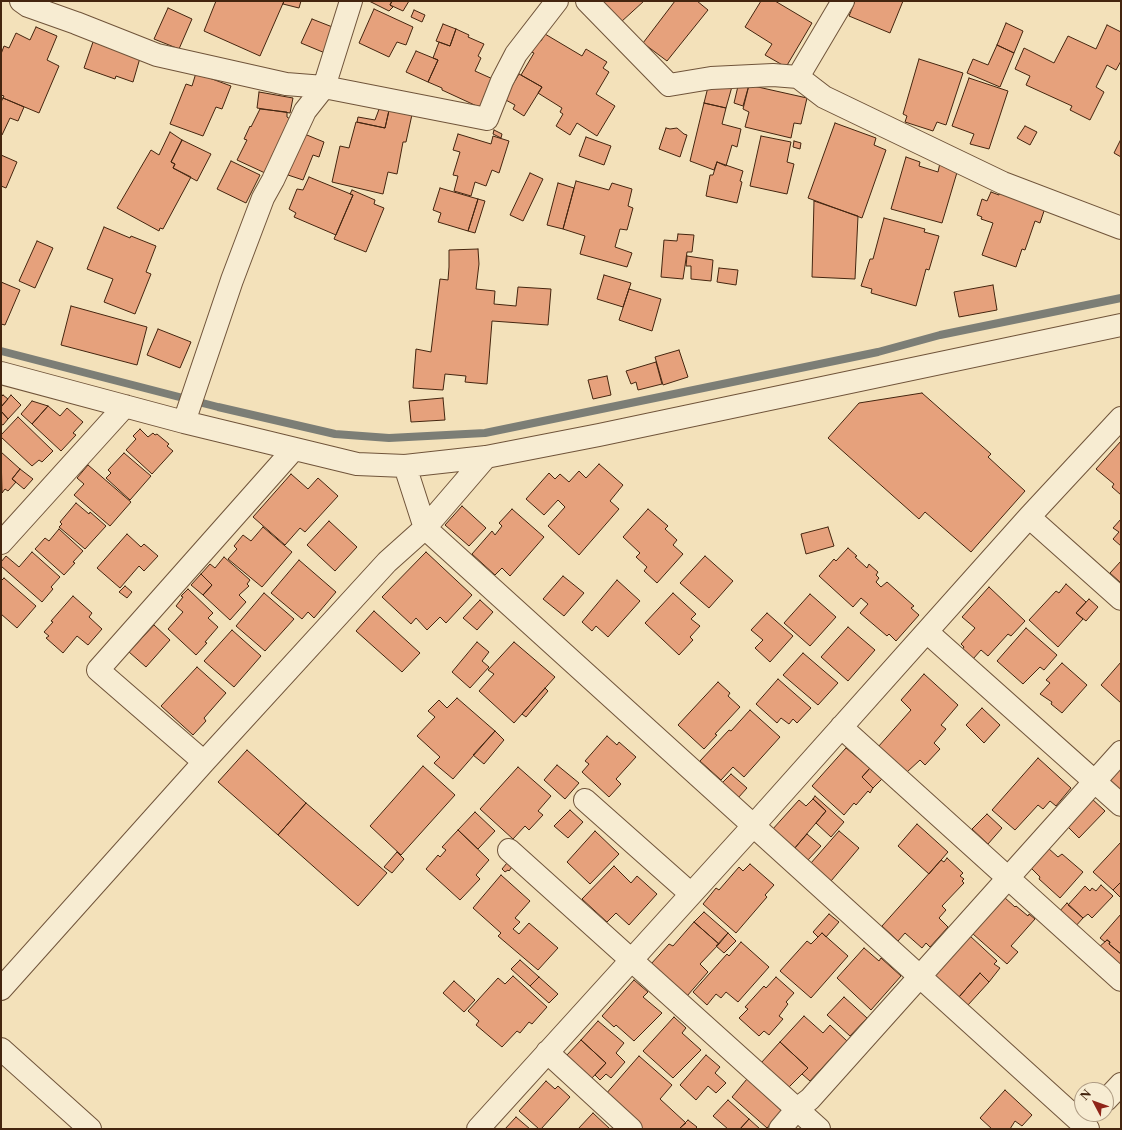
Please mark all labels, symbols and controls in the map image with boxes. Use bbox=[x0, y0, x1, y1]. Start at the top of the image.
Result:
north arrow bbox=[1074, 1082, 1114, 1122]
text: N bbox=[1077, 1087, 1094, 1103]

